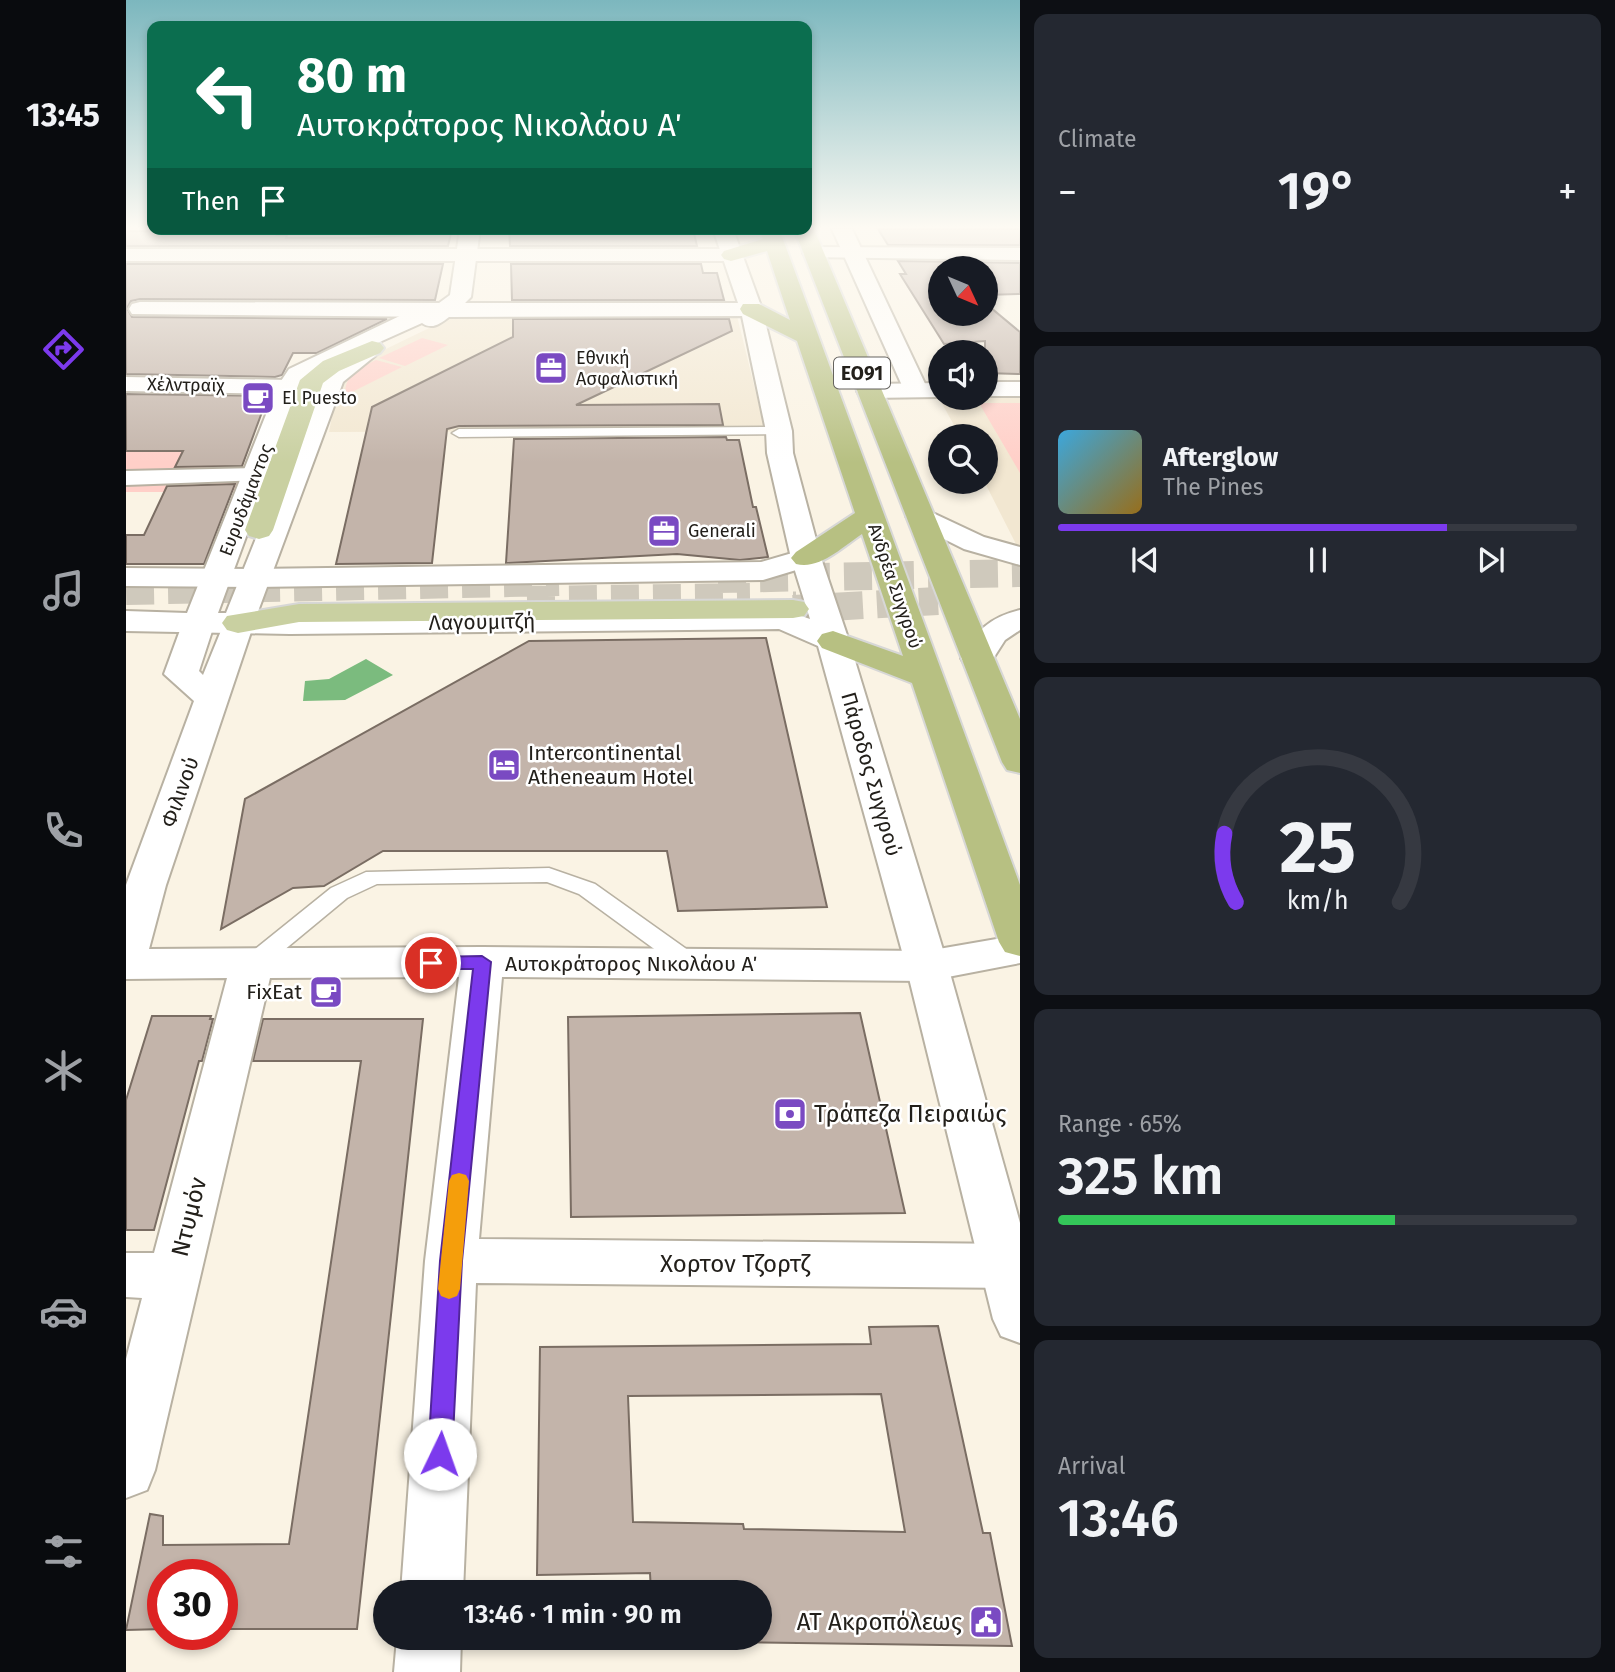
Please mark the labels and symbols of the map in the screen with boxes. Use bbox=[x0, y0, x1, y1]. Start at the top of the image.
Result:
north arrow bbox=[928, 256, 998, 326]
place label: Εθνική Ασφαλιστική bbox=[576, 347, 678, 390]
office icon: Εθνική Ασφαλιστική bbox=[532, 349, 570, 387]
road number: ΕΟ91 bbox=[834, 358, 890, 388]
street label: Χέλντραϊχ bbox=[147, 373, 226, 397]
cafe icon: El Puesto bbox=[239, 379, 277, 417]
place label: El Puesto bbox=[282, 387, 357, 409]
street label: Ευρυδάμαντος bbox=[215, 440, 278, 559]
office icon: Generali bbox=[645, 512, 683, 550]
place label: Generali bbox=[688, 520, 756, 542]
street label: Ανδρέα Συγγρού bbox=[863, 521, 927, 651]
street label: Λαγουμιτζή bbox=[429, 608, 535, 636]
street label: Πάροδος Συγγρού bbox=[835, 689, 907, 859]
place label: Intercontinental Atheneaum Hotel bbox=[528, 740, 694, 790]
hotel icon: Intercontinental Atheneaum Hotel bbox=[485, 746, 523, 784]
street label: Φιλινού bbox=[155, 753, 205, 831]
pin bbox=[401, 933, 461, 993]
street label: Αυτοκράτορος Νικολάου Α΄ bbox=[505, 951, 757, 977]
cafe icon: FixEat bbox=[307, 973, 345, 1011]
place label: FixEat bbox=[246, 979, 302, 1005]
bank icon: Τράπεζα Πειραιώς bbox=[771, 1095, 809, 1133]
place label: Τράπεζα Πειραιώς bbox=[814, 1100, 1006, 1128]
street label: Ντυμόν bbox=[166, 1174, 212, 1260]
street label: Χορτον Τζορτζ bbox=[660, 1250, 812, 1278]
position arrow bbox=[403, 1417, 477, 1491]
speed limit sign: 30 bbox=[147, 1559, 238, 1650]
public building icon: ΑΤ Ακροπόλεως bbox=[967, 1603, 1005, 1641]
place label: ΑΤ Ακροπόλεως bbox=[797, 1608, 962, 1636]

